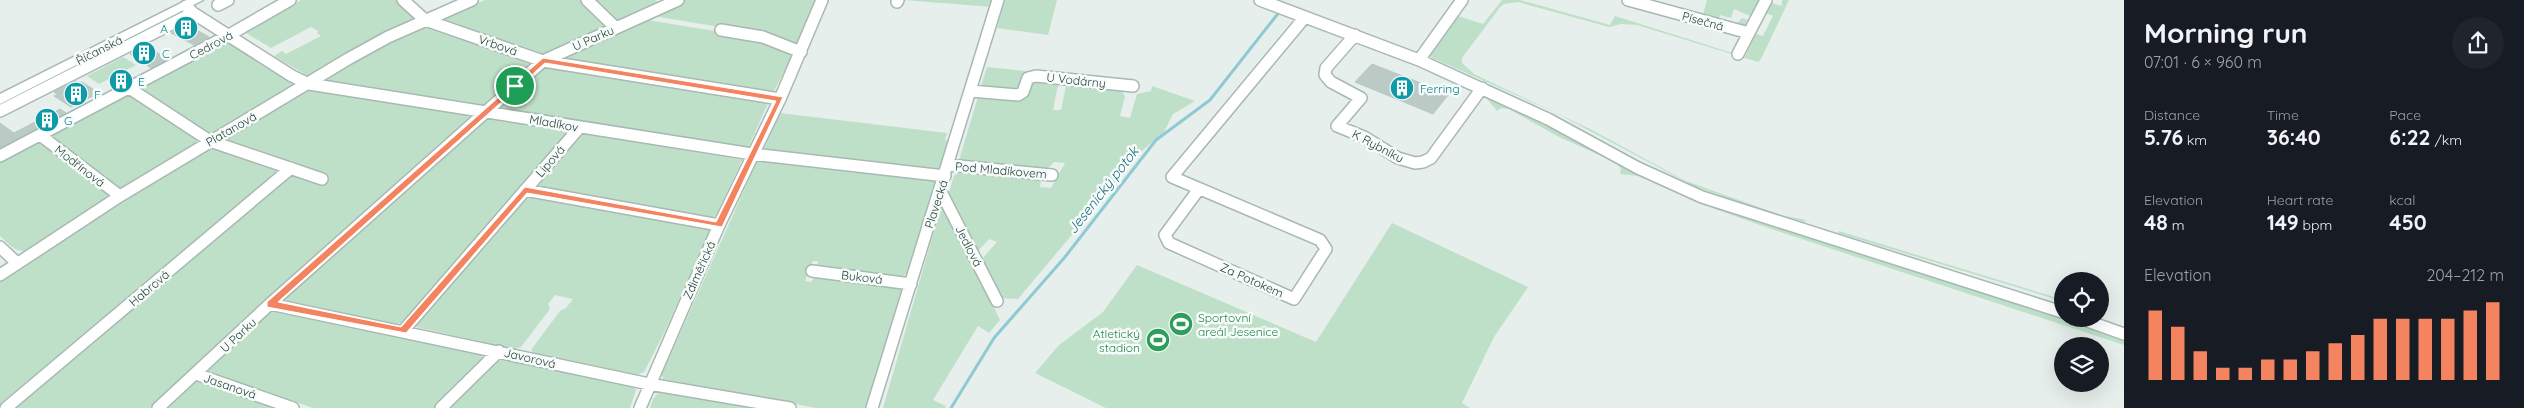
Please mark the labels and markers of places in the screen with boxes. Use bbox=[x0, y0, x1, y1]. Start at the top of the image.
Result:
building icon: A bbox=[173, 15, 199, 41]
place label: A bbox=[160, 21, 168, 36]
building icon: C bbox=[131, 40, 157, 66]
place label: C bbox=[162, 46, 170, 61]
pin bbox=[494, 65, 536, 107]
building icon: E bbox=[108, 68, 134, 94]
place label: E bbox=[138, 74, 145, 89]
building icon: Ferring bbox=[1389, 75, 1415, 101]
building icon: F bbox=[63, 81, 89, 107]
place label: Ferring bbox=[1420, 81, 1460, 96]
place label: F bbox=[94, 87, 101, 102]
building icon: G bbox=[34, 107, 60, 133]
place label: G bbox=[64, 113, 72, 128]
place label: Sportovní areál Jesenice bbox=[1198, 310, 1279, 339]
sports icon: Sportovní areál Jesenice bbox=[1168, 311, 1194, 337]
place label: Atletický stadion bbox=[1093, 326, 1140, 355]
sports icon: Atletický stadion bbox=[1145, 327, 1171, 353]

